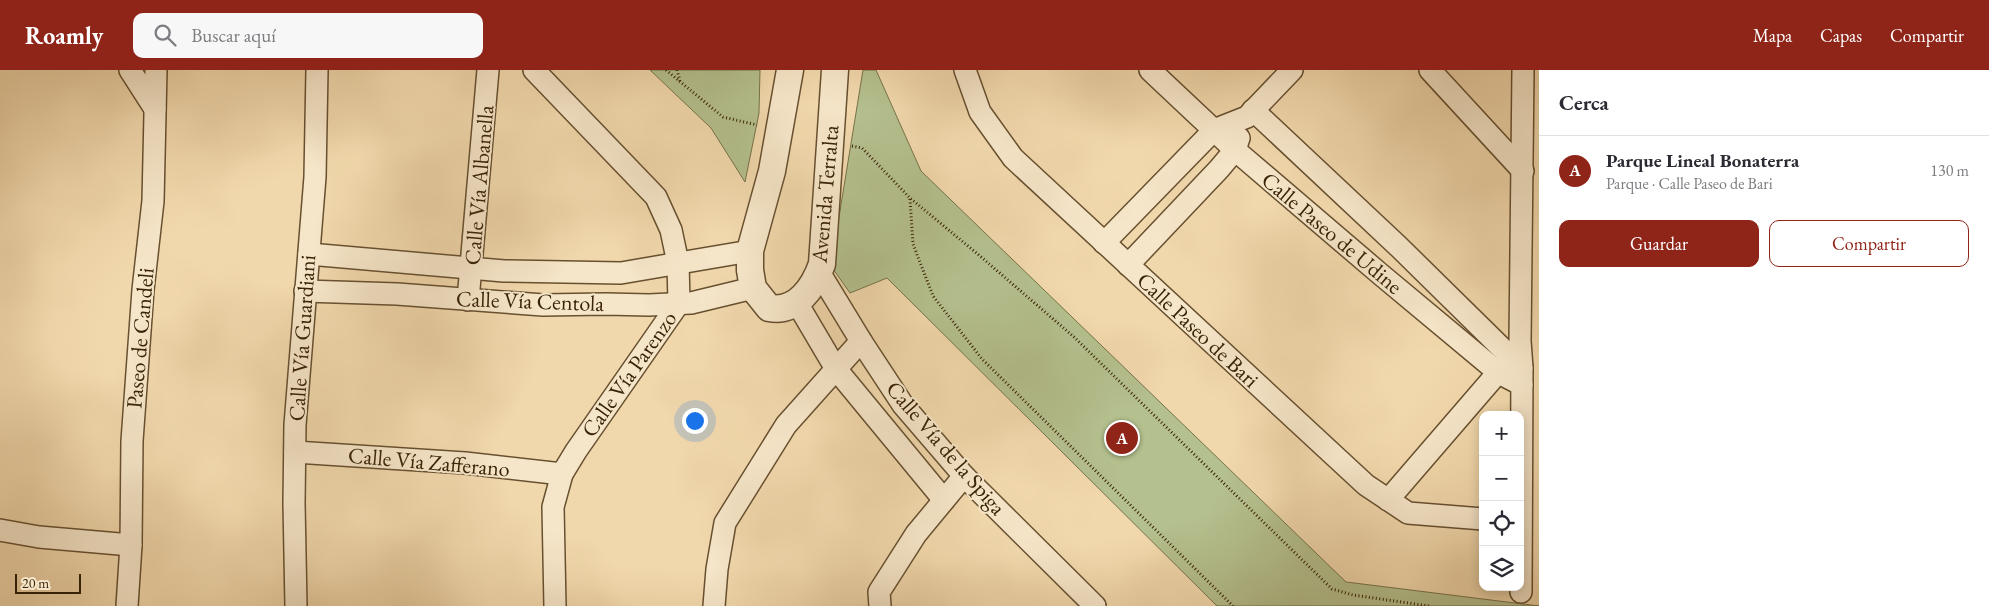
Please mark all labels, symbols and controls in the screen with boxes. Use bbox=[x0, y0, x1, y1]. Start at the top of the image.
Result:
search box bbox=[133, 13, 483, 58]
text: Roamly bbox=[25, 20, 103, 51]
icon: search bbox=[151, 21, 179, 49]
text: Buscar aquí bbox=[191, 23, 276, 48]
text: Mapa bbox=[1753, 24, 1792, 47]
text: Capas bbox=[1820, 24, 1862, 47]
text: Compartir bbox=[1890, 24, 1964, 47]
text: Cerca bbox=[1559, 89, 1609, 116]
street label: Calle Vía Albanella bbox=[458, 104, 500, 266]
street label: Avenida Terralta bbox=[804, 124, 845, 265]
text: Parque Lineal Bonaterra bbox=[1606, 148, 1799, 173]
text: A bbox=[1569, 160, 1581, 181]
text: 130 m bbox=[1930, 160, 1969, 181]
street label: Calle Paseo de Udine bbox=[1255, 165, 1409, 301]
text: Parque · Calle Paseo de Bari bbox=[1606, 173, 1773, 194]
button: Guardar bbox=[1559, 220, 1759, 267]
button: Compartir bbox=[1769, 220, 1969, 267]
street label: Calle Vía Guardiani bbox=[282, 254, 322, 422]
street label: Paseo de Candeli bbox=[119, 266, 161, 410]
street label: Calle Paseo de Bari bbox=[1131, 266, 1265, 394]
street label: Calle Vía Centola bbox=[455, 284, 605, 318]
street label: Calle Vía Parenzo bbox=[575, 305, 683, 443]
street label: Calle Vía de la Spiga bbox=[880, 375, 1012, 521]
your location bbox=[682, 408, 708, 434]
map controls bbox=[1479, 411, 1524, 591]
button: + bbox=[1479, 411, 1524, 456]
pin: A bbox=[1106, 419, 1138, 457]
street label: Calle Vía Zafferano bbox=[347, 440, 511, 484]
button: − bbox=[1479, 456, 1524, 501]
button: locate bbox=[1479, 501, 1524, 546]
button: layers bbox=[1479, 546, 1524, 591]
scale bar bbox=[15, 571, 81, 594]
text: 20 m bbox=[22, 574, 49, 592]

